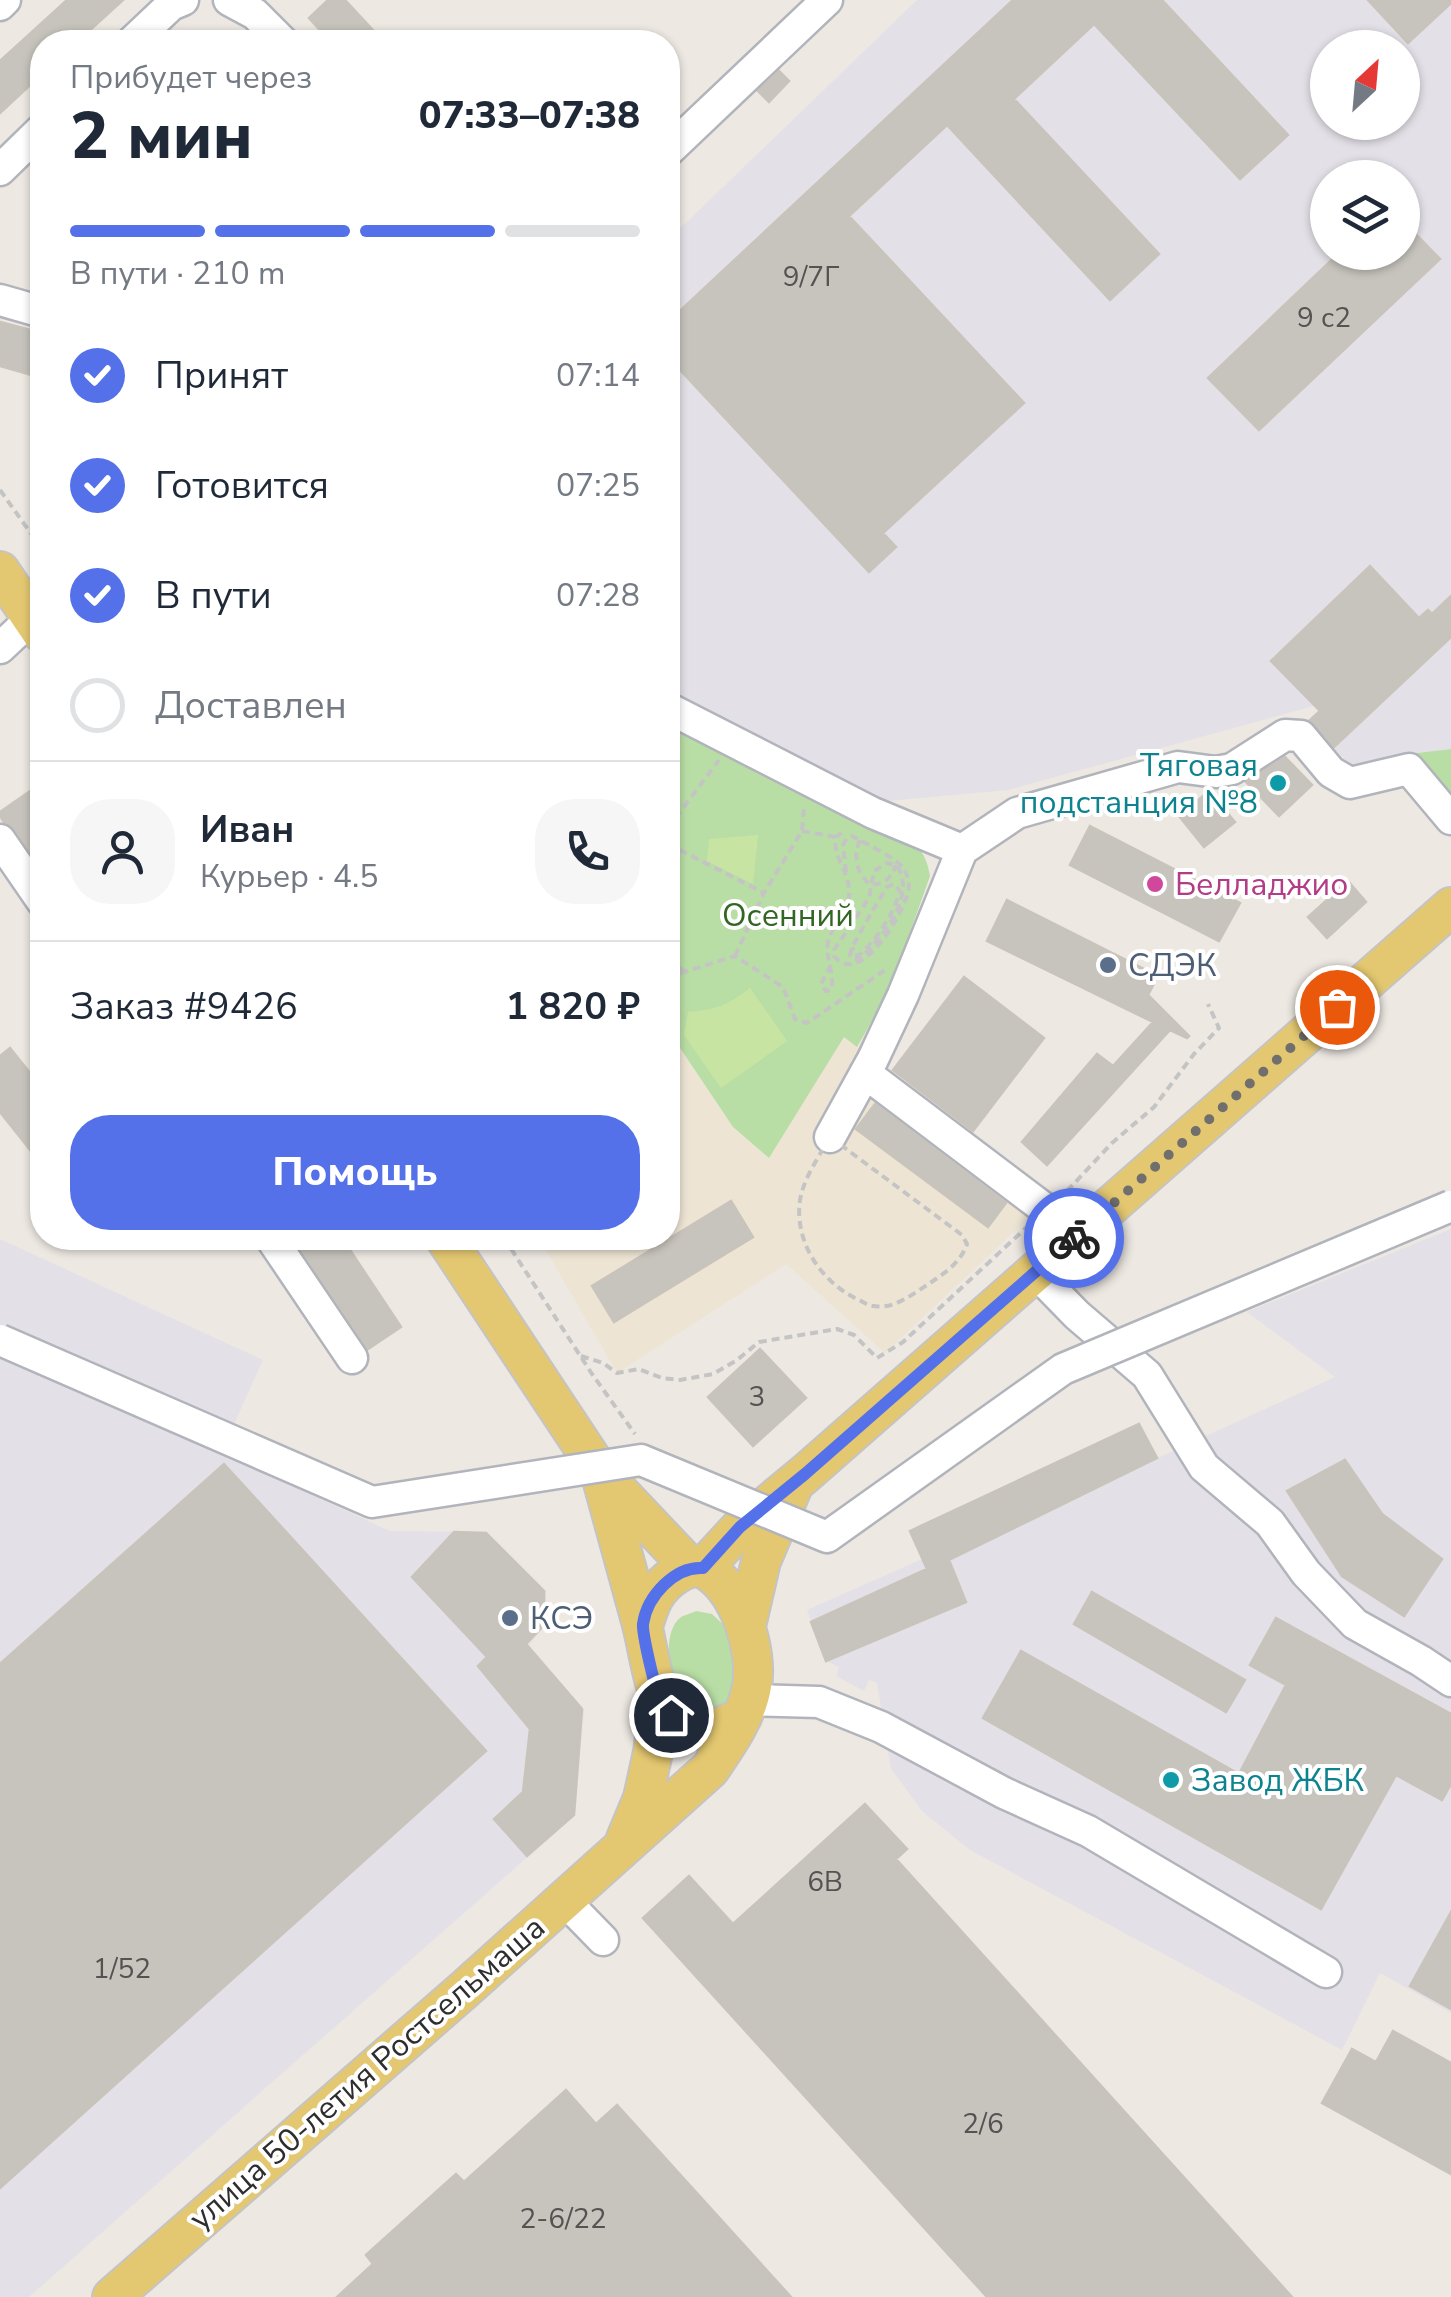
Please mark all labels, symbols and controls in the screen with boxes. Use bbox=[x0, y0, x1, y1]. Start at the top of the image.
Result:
north arrow bbox=[1310, 30, 1420, 140]
map controls bbox=[1310, 30, 1420, 270]
text: Прибудет через bbox=[70, 56, 312, 99]
text: 07:33–07:38 bbox=[419, 90, 640, 141]
text: 2 мин bbox=[70, 92, 253, 181]
button: layers bbox=[1310, 160, 1420, 270]
text: В пути · 210 m bbox=[70, 252, 285, 295]
house number: 9/7Г bbox=[783, 258, 839, 296]
house number: 9 с2 bbox=[1297, 299, 1351, 337]
icon: check bbox=[70, 348, 125, 403]
text: Принят bbox=[155, 350, 288, 401]
text: 07:14 bbox=[556, 354, 640, 397]
icon: check bbox=[70, 458, 125, 513]
text: Готовится bbox=[155, 460, 329, 511]
text: 07:25 bbox=[556, 464, 640, 507]
icon: check bbox=[70, 568, 125, 623]
text: В пути bbox=[155, 570, 272, 621]
text: 07:28 bbox=[556, 574, 640, 617]
text: Доставлен bbox=[155, 680, 347, 731]
place label: Тяговая подстанция №8 bbox=[1020, 744, 1258, 824]
marker: Тяговая подстанция №8 bbox=[1267, 772, 1289, 794]
button: person bbox=[70, 799, 175, 904]
button: phone bbox=[535, 799, 640, 904]
text: Иван bbox=[200, 804, 294, 855]
text: Курьер · 4.5 bbox=[200, 855, 378, 898]
place label: Белладжио bbox=[1175, 863, 1348, 906]
marker: Белладжио bbox=[1144, 873, 1166, 895]
park label: Осенний bbox=[722, 894, 854, 937]
place label: СДЭК bbox=[1128, 944, 1217, 987]
marker: СДЭК bbox=[1097, 954, 1119, 976]
pin bbox=[1295, 965, 1380, 1050]
icon: bag bbox=[1310, 980, 1365, 1035]
text: Заказ #9426 bbox=[70, 981, 298, 1032]
text: 1 820 ₽ bbox=[505, 981, 640, 1032]
button: Помощь bbox=[70, 1115, 640, 1230]
courier bbox=[1024, 1188, 1124, 1288]
icon: bike bbox=[1047, 1211, 1102, 1266]
house number: 3 bbox=[749, 1378, 765, 1416]
place label: КСЭ bbox=[530, 1597, 593, 1640]
marker: КСЭ bbox=[499, 1607, 521, 1629]
pin bbox=[629, 1673, 714, 1758]
icon: home bbox=[644, 1688, 699, 1743]
place label: Завод ЖБК bbox=[1191, 1759, 1365, 1802]
marker: Завод ЖБК bbox=[1160, 1769, 1182, 1791]
house number: 6В bbox=[807, 1863, 843, 1901]
street label: улица 50-летия Ростсельмаша bbox=[180, 1906, 554, 2240]
house number: 1/52 bbox=[93, 1950, 151, 1988]
house number: 2/6 bbox=[962, 2105, 1004, 2143]
house number: 2-6/22 bbox=[520, 2200, 607, 2238]

